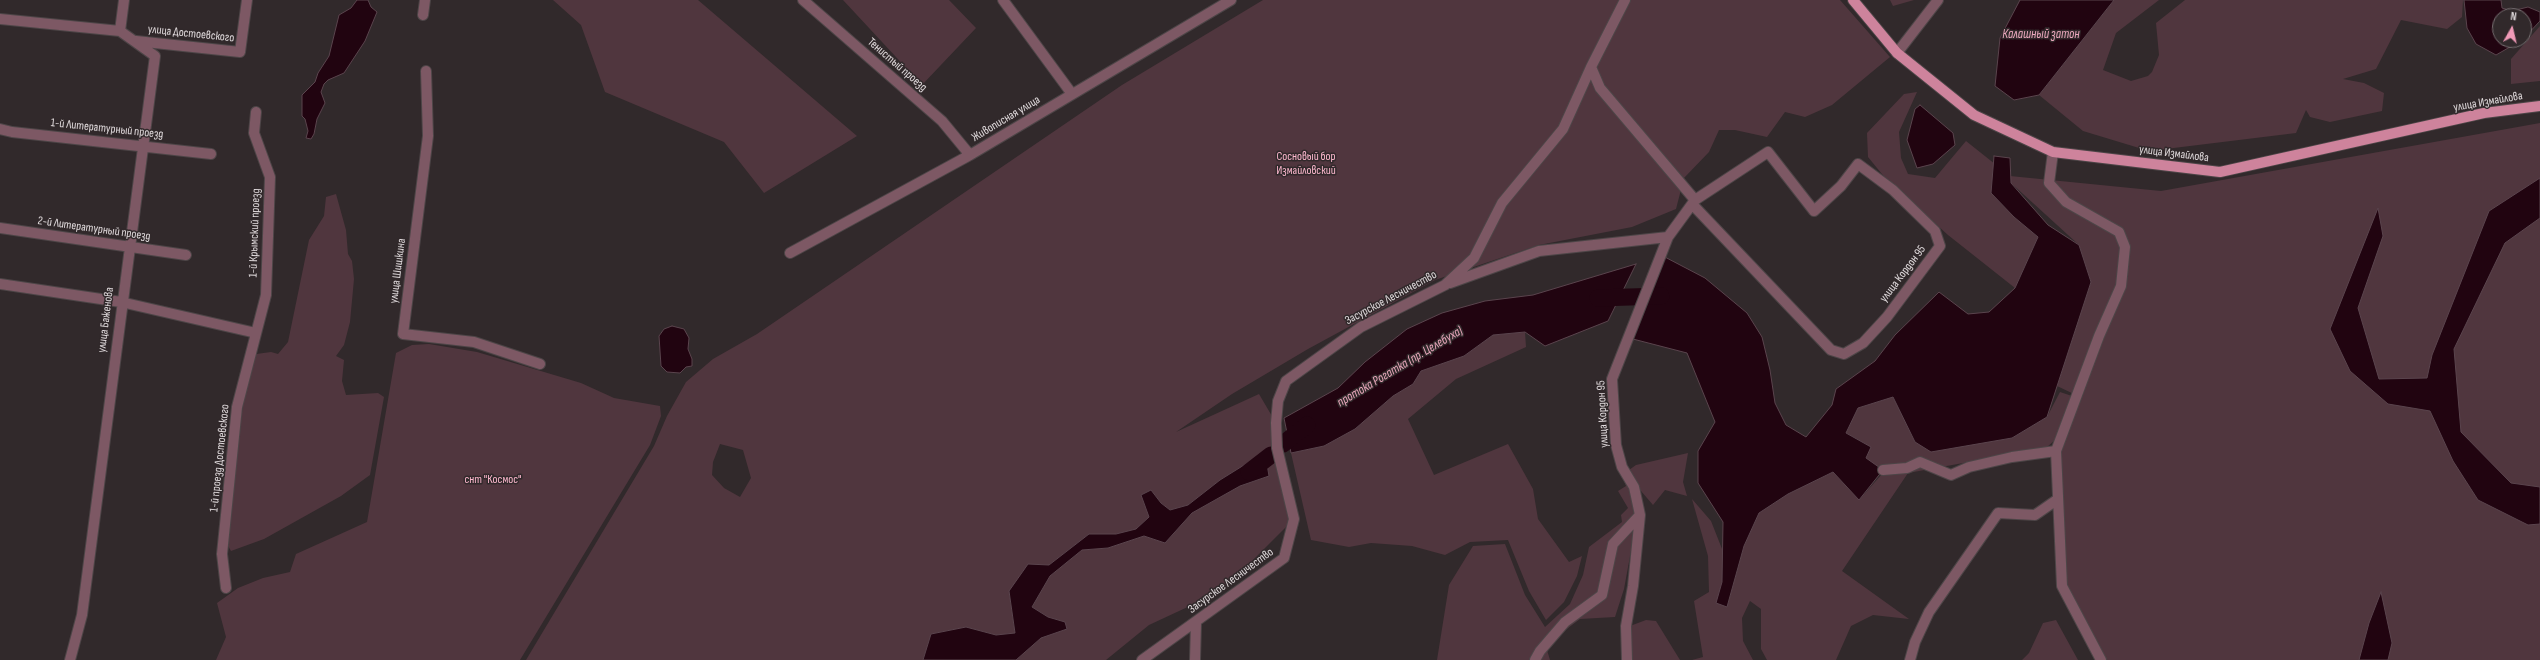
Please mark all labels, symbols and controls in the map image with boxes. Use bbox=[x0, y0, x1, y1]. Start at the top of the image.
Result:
north arrow bbox=[2492, 8, 2532, 48]
text: N bbox=[2510, 10, 2517, 23]
street label: улица Достоевского bbox=[147, 22, 235, 46]
water label: Калашный затон bbox=[2002, 27, 2080, 43]
street label: Тенистый проезд bbox=[864, 35, 930, 95]
street label: улица Измайлова bbox=[2452, 89, 2524, 115]
street label: Живописная улица bbox=[969, 93, 1043, 145]
street label: 1-й Литературный проезд bbox=[50, 116, 164, 142]
street label: улица Измайлова bbox=[2138, 143, 2210, 165]
park label: Сосновый бор Измайловский bbox=[1276, 150, 1336, 178]
street label: 1-й Крымский проезд bbox=[246, 188, 264, 278]
street label: 2-й Литературный проезд bbox=[37, 214, 151, 244]
street label: улица Шишкина bbox=[387, 238, 409, 304]
street label: улица Кордон 95 bbox=[1877, 243, 1929, 305]
street label: Засурское Лесничество bbox=[1343, 268, 1439, 328]
street label: улица Баженова bbox=[95, 286, 117, 354]
water label: протока Рогатка (пр. Целебуха) bbox=[1334, 323, 1466, 411]
street label: улица Кордон 95 bbox=[1594, 380, 1612, 448]
street label: 1-й проезд Достоевского bbox=[207, 403, 233, 513]
park label: снт "Космос" bbox=[464, 473, 522, 487]
street label: Засурское Лесничество bbox=[1186, 545, 1276, 617]

